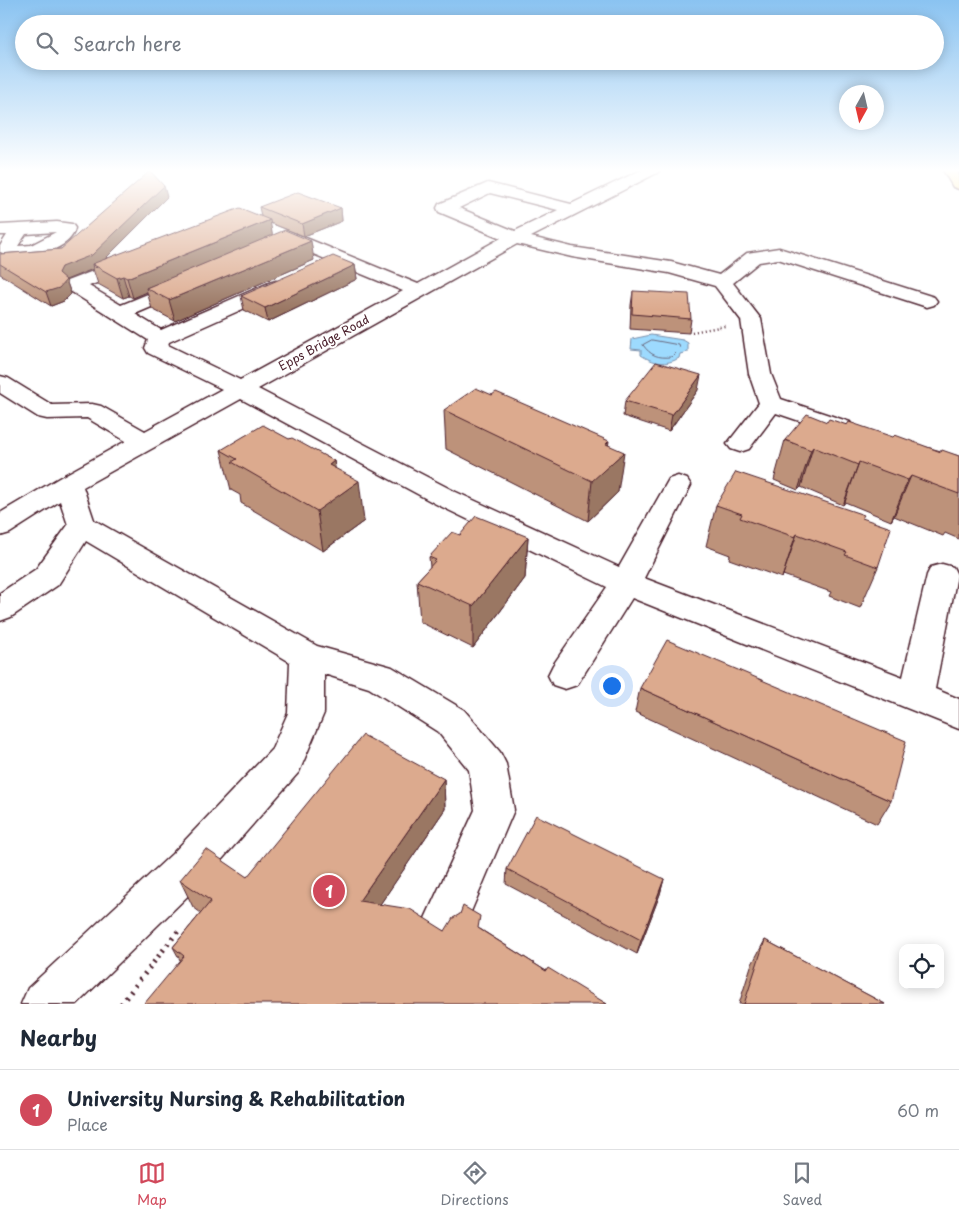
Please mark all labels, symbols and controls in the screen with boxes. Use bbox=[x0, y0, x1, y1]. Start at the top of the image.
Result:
search box bbox=[15, 15, 944, 70]
icon: search bbox=[33, 29, 61, 57]
text: Search here bbox=[73, 29, 182, 57]
north arrow bbox=[839, 85, 884, 130]
street label: Epps Bridge Road bbox=[275, 310, 372, 375]
your location bbox=[599, 673, 625, 699]
pin: 1 bbox=[313, 872, 345, 910]
map controls bbox=[899, 944, 944, 989]
button: locate bbox=[899, 944, 944, 989]
text: Nearby bbox=[20, 1021, 97, 1053]
text: University Nursing & Rehabilitation bbox=[67, 1084, 405, 1112]
text: 1 bbox=[32, 1098, 40, 1122]
text: 60 m bbox=[897, 1098, 939, 1122]
text: Place bbox=[67, 1112, 108, 1136]
tab: Map bbox=[137, 1159, 167, 1210]
tab: Directions bbox=[441, 1159, 509, 1210]
tab: Saved bbox=[782, 1159, 822, 1210]

